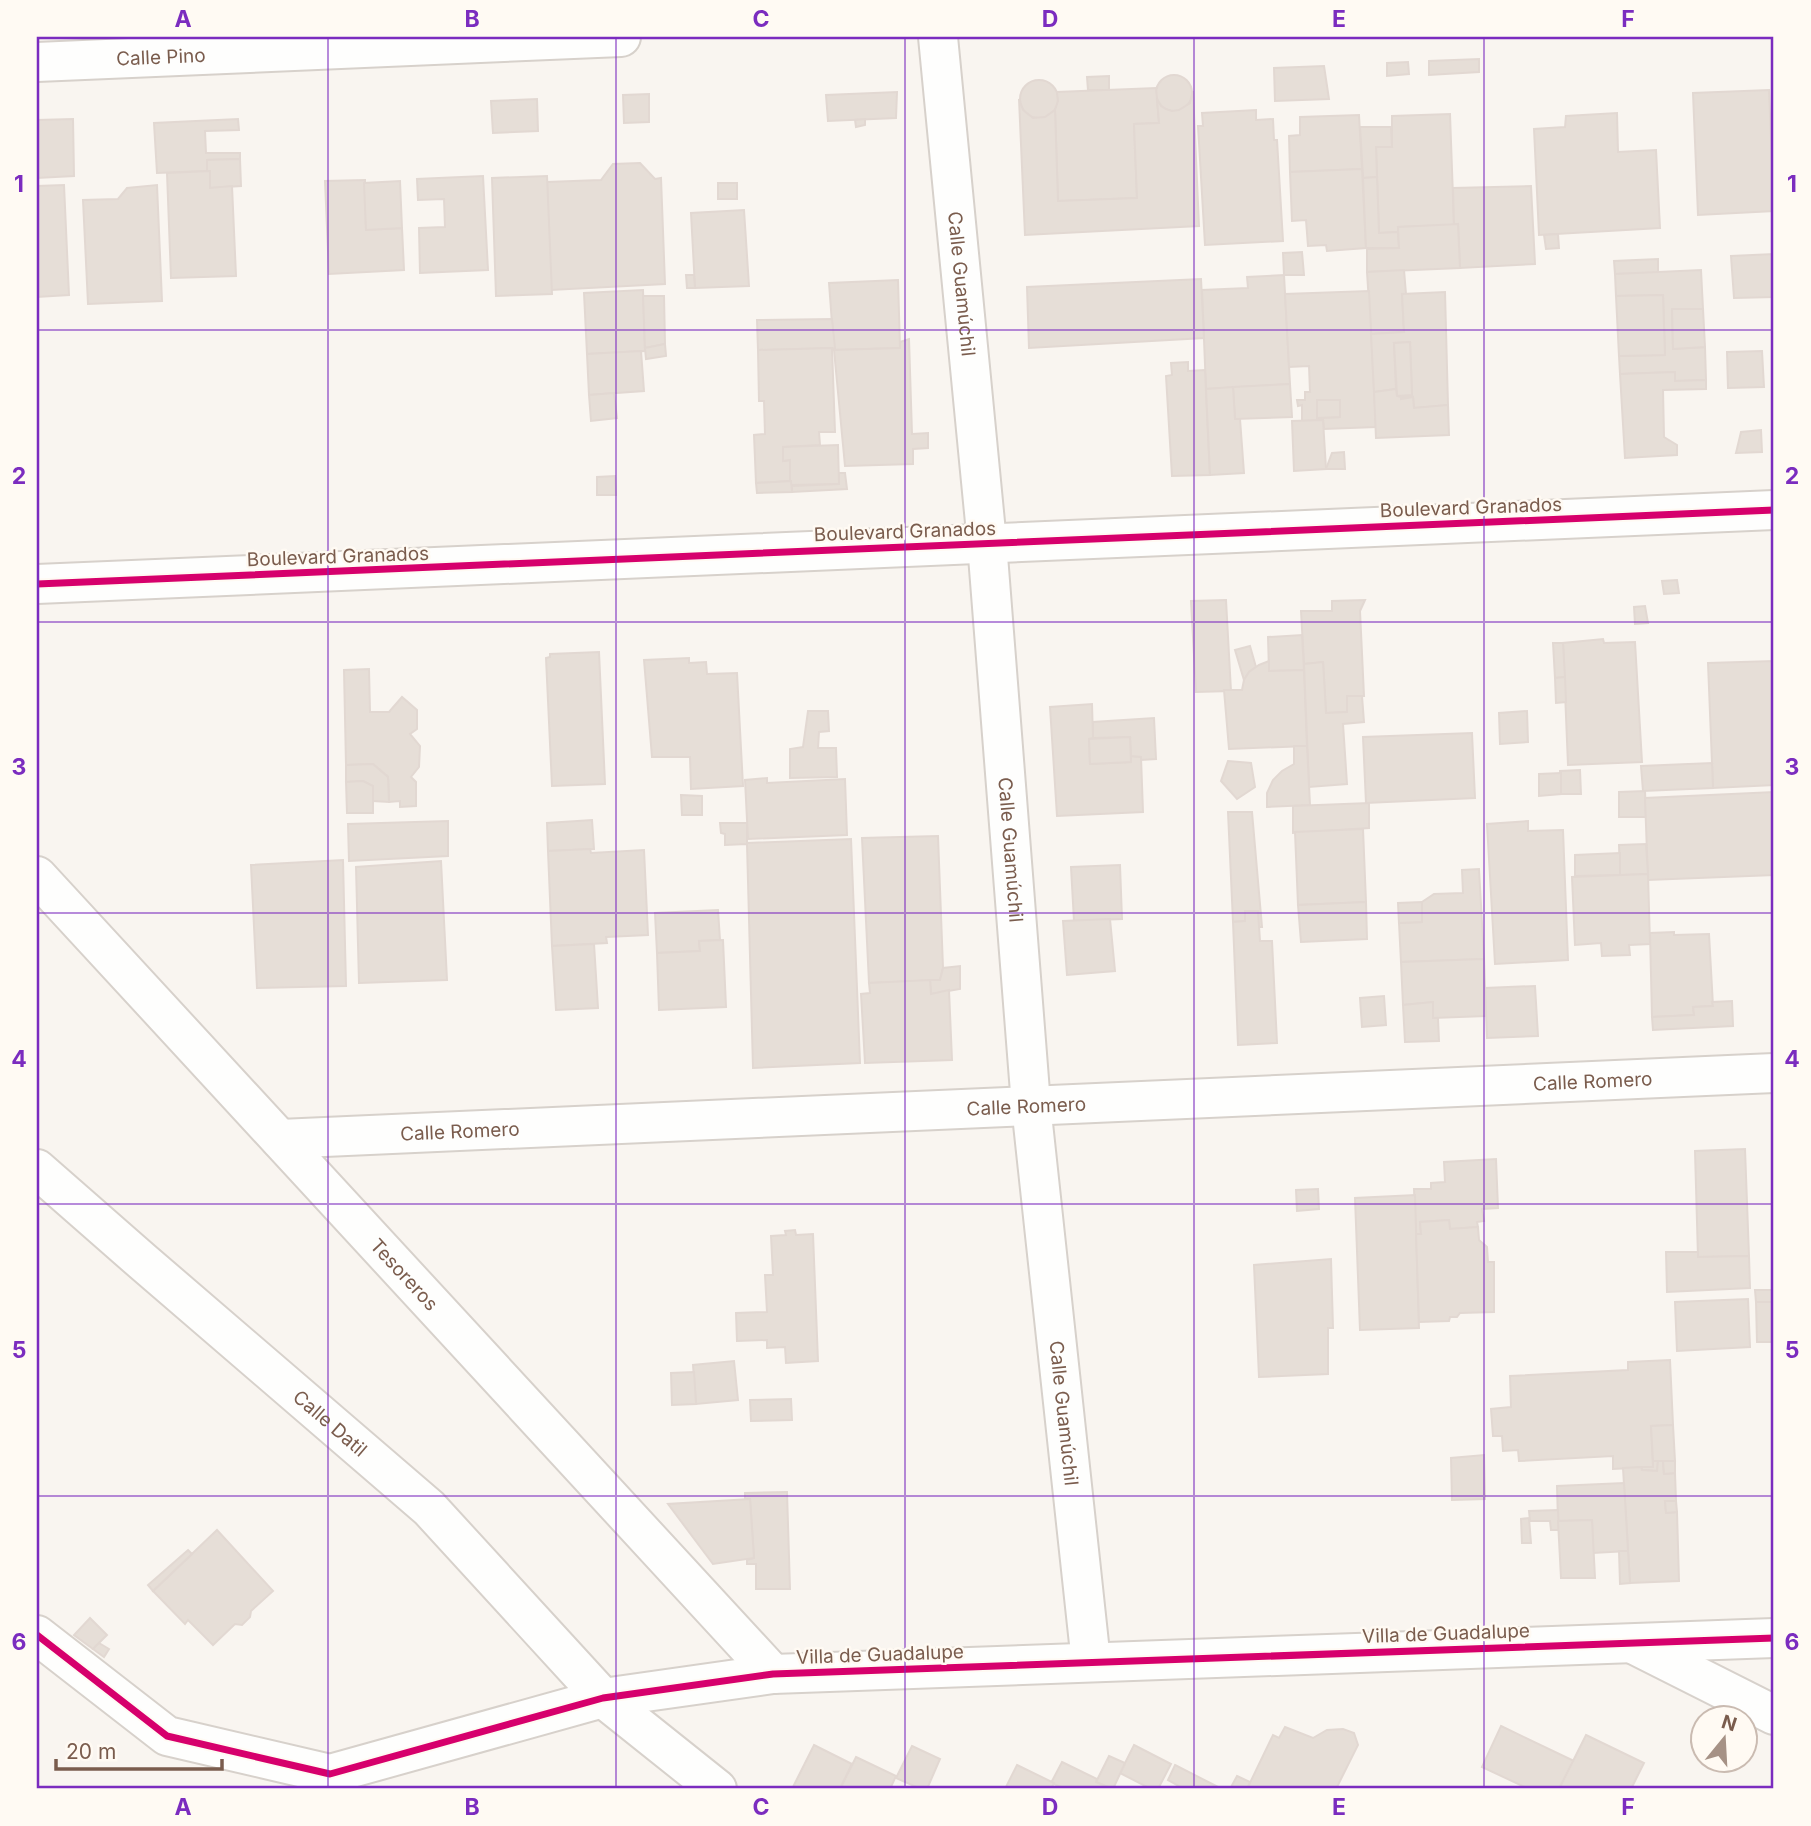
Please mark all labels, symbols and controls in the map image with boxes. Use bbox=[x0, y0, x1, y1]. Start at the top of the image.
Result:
text: A bbox=[174, 5, 192, 33]
text: B bbox=[464, 5, 480, 33]
text: C bbox=[752, 5, 770, 33]
text: D bbox=[1042, 5, 1058, 33]
text: E bbox=[1332, 5, 1346, 33]
text: F bbox=[1621, 5, 1635, 33]
street label: Calle Pino bbox=[116, 44, 206, 71]
text: 1 bbox=[14, 170, 24, 198]
text: 1 bbox=[1787, 170, 1797, 198]
street label: Calle Guamúchil bbox=[943, 210, 980, 357]
text: 2 bbox=[12, 462, 26, 490]
text: 2 bbox=[1785, 462, 1799, 490]
street label: Boulevard Granados bbox=[1379, 493, 1563, 522]
street label: Boulevard Granados bbox=[813, 517, 997, 546]
street label: Boulevard Granados bbox=[246, 542, 430, 571]
text: 3 bbox=[12, 753, 26, 781]
text: 3 bbox=[1785, 753, 1799, 781]
street label: Calle Guamúchil bbox=[993, 776, 1028, 923]
text: 4 bbox=[11, 1045, 27, 1073]
text: 4 bbox=[1784, 1045, 1800, 1073]
street label: Calle Romero bbox=[1533, 1067, 1653, 1096]
street label: Calle Romero bbox=[966, 1092, 1087, 1121]
street label: Calle Romero bbox=[400, 1117, 520, 1146]
street label: Tesoreros bbox=[365, 1234, 443, 1315]
text: 5 bbox=[12, 1336, 26, 1364]
text: 5 bbox=[1785, 1336, 1799, 1364]
street label: Calle Guamúchil bbox=[1044, 1340, 1083, 1487]
street label: Calle Datil bbox=[288, 1385, 372, 1461]
street label: Villa de Guadalupe bbox=[1362, 1619, 1530, 1648]
text: 6 bbox=[12, 1628, 26, 1656]
text: 6 bbox=[1785, 1628, 1799, 1656]
street label: Villa de Guadalupe bbox=[796, 1640, 964, 1669]
north arrow bbox=[1688, 1703, 1758, 1773]
text: N bbox=[1719, 1710, 1740, 1736]
scale bar bbox=[56, 1728, 222, 1772]
text: 20 m bbox=[66, 1739, 116, 1764]
text: A bbox=[174, 1793, 192, 1821]
text: B bbox=[464, 1793, 480, 1821]
text: C bbox=[752, 1793, 770, 1821]
text: D bbox=[1042, 1793, 1058, 1821]
text: E bbox=[1332, 1793, 1346, 1821]
text: F bbox=[1621, 1793, 1635, 1821]

